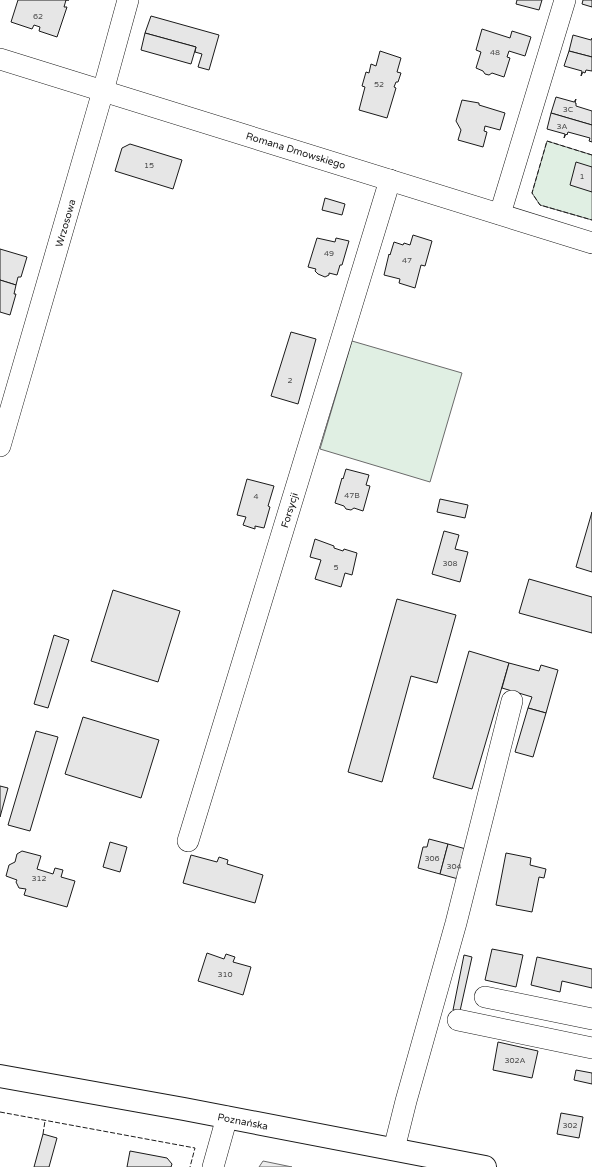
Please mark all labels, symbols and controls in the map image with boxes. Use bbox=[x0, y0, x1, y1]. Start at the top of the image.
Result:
house number: 62 bbox=[33, 12, 43, 21]
house number: 48 bbox=[490, 48, 500, 57]
house number: 52 bbox=[374, 80, 384, 89]
house number: 3C bbox=[563, 105, 574, 114]
house number: 3A bbox=[557, 122, 568, 131]
street label: Romana Dmowskiego bbox=[244, 130, 347, 172]
house number: 15 bbox=[144, 161, 154, 170]
house number: 1 bbox=[579, 172, 585, 181]
street label: Wrzosowa bbox=[53, 198, 79, 249]
house number: 49 bbox=[324, 249, 334, 258]
house number: 47 bbox=[402, 256, 412, 265]
house number: 2 bbox=[287, 376, 293, 385]
street label: Forsycji bbox=[279, 491, 301, 529]
house number: 47B bbox=[344, 491, 360, 500]
house number: 4 bbox=[253, 492, 259, 501]
house number: 308 bbox=[442, 559, 458, 568]
house number: 5 bbox=[333, 563, 339, 572]
house number: 306 bbox=[424, 854, 440, 863]
house number: 304 bbox=[446, 862, 462, 871]
house number: 312 bbox=[31, 874, 47, 883]
house number: 310 bbox=[217, 970, 233, 979]
house number: 302A bbox=[504, 1056, 526, 1065]
street label: Poznańska bbox=[217, 1111, 269, 1133]
house number: 302 bbox=[562, 1121, 578, 1130]

